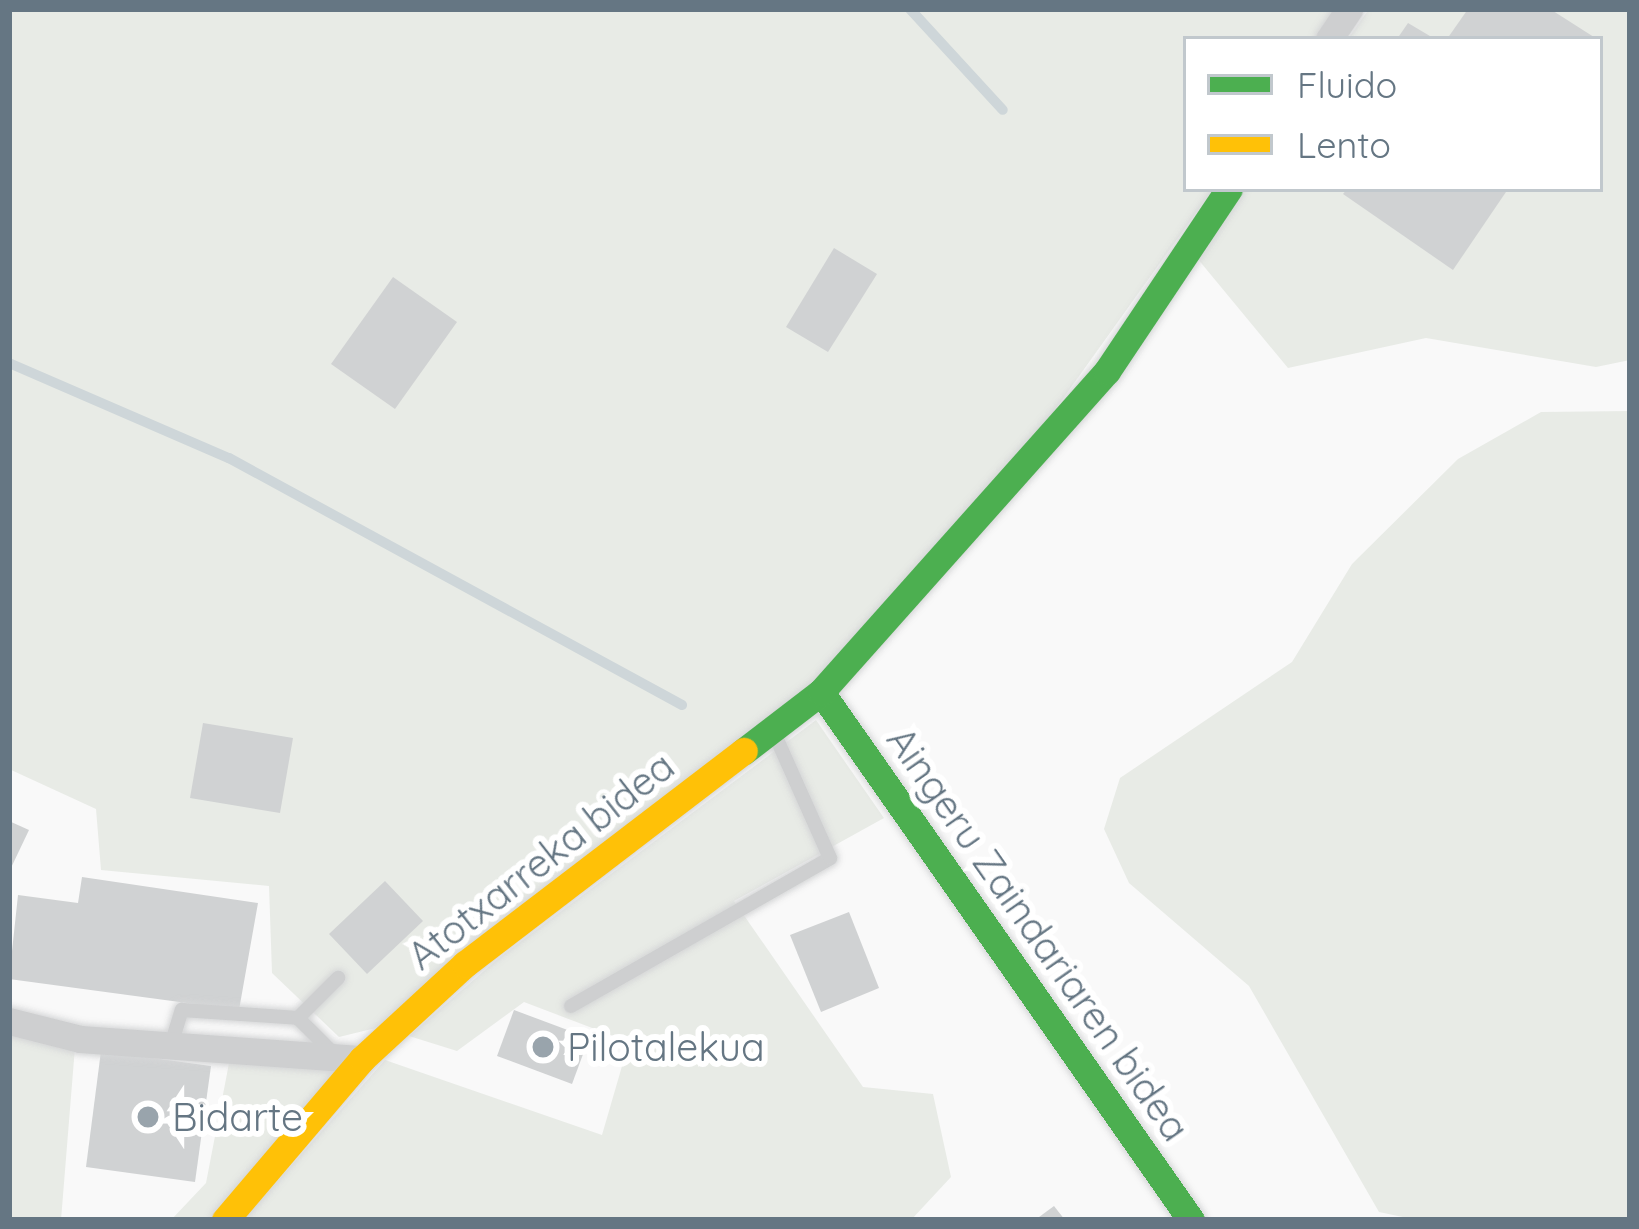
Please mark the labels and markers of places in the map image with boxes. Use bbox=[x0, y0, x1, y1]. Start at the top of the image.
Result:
place label: Pilotalekua bbox=[567, 1024, 765, 1070]
marker: Pilotalekua bbox=[530, 1034, 556, 1060]
place label: Bidarte bbox=[172, 1094, 303, 1140]
marker: Bidarte bbox=[135, 1104, 161, 1130]

